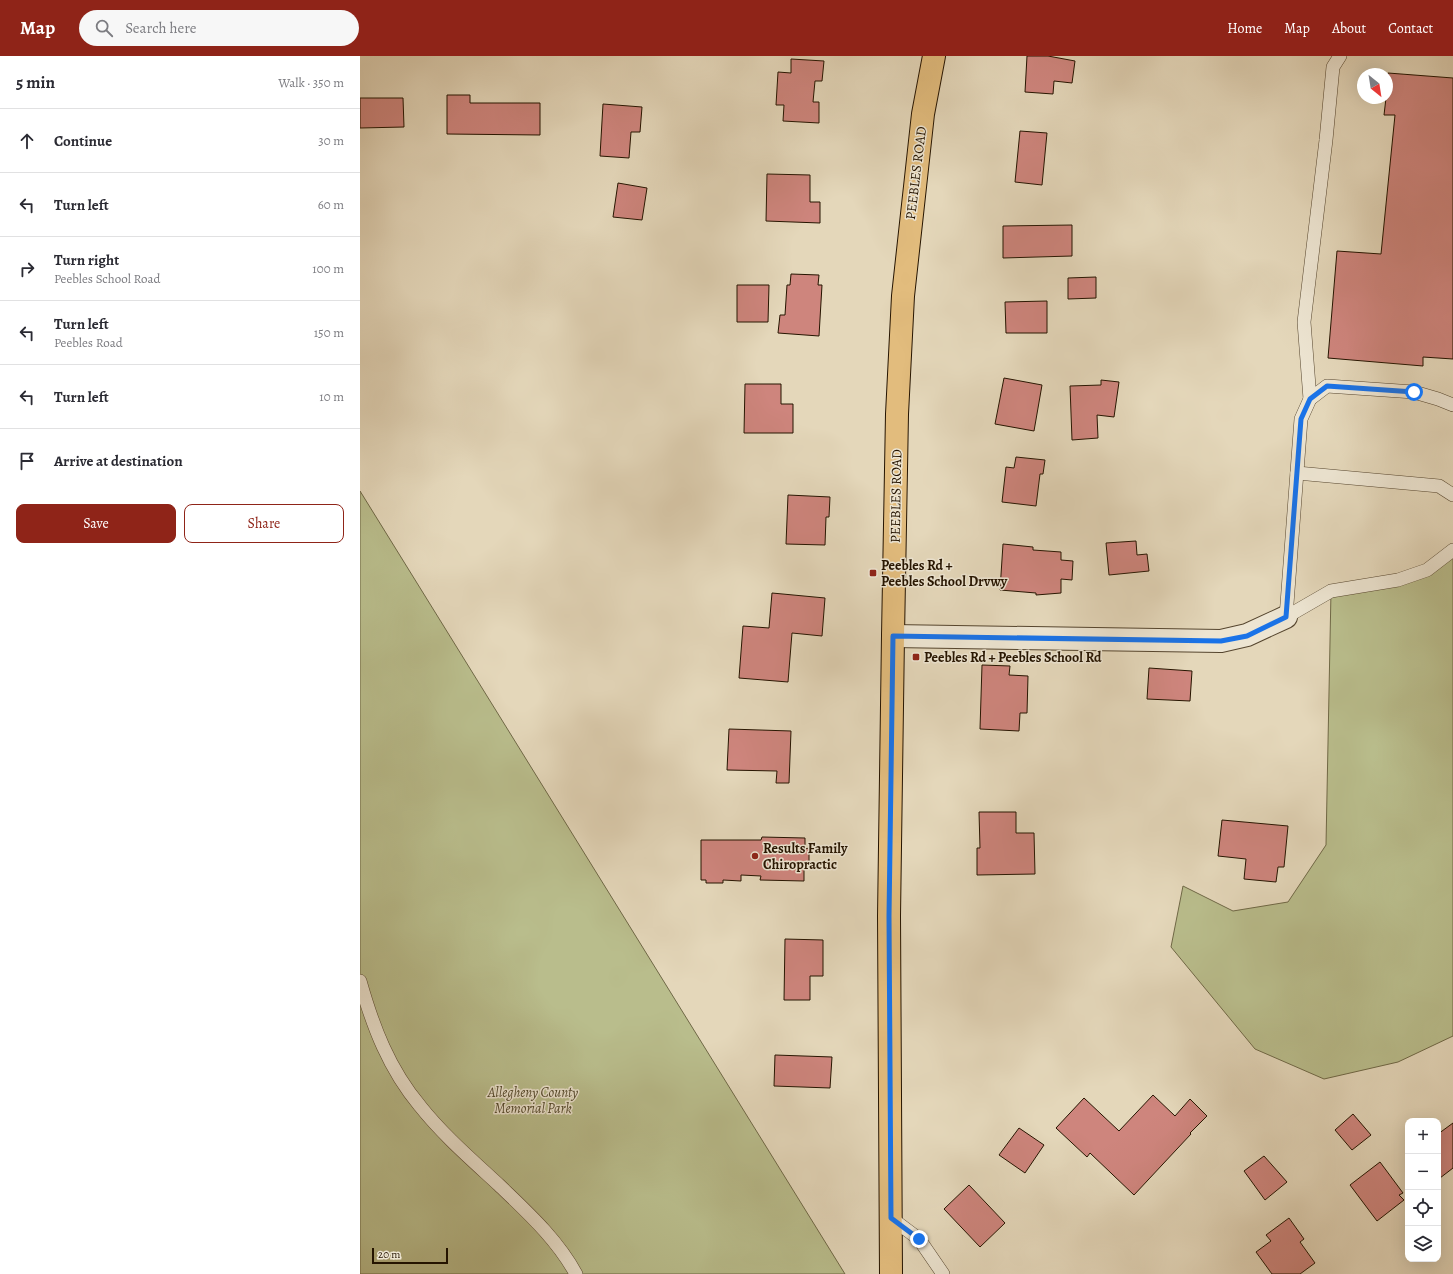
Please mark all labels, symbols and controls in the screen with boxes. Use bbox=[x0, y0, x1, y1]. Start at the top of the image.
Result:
search box bbox=[79, 10, 359, 46]
text: Map bbox=[20, 15, 55, 41]
icon: search bbox=[93, 17, 115, 39]
text: Search here bbox=[125, 18, 197, 38]
text: Home bbox=[1227, 19, 1262, 38]
text: Map bbox=[1284, 19, 1310, 38]
text: About bbox=[1332, 19, 1366, 38]
text: Contact bbox=[1388, 19, 1433, 38]
north arrow bbox=[1357, 68, 1393, 104]
text: 5 min bbox=[16, 71, 55, 94]
text: Walk · 350 m bbox=[278, 74, 344, 91]
street label: PEEBLES ROAD bbox=[901, 125, 931, 221]
icon: ahead bbox=[16, 130, 38, 152]
text: Continue bbox=[54, 131, 112, 151]
text: 30 m bbox=[318, 132, 344, 149]
icon: left bbox=[16, 194, 38, 216]
text: Turn left bbox=[54, 195, 109, 215]
text: 60 m bbox=[318, 196, 344, 213]
text: Turn right bbox=[54, 250, 119, 270]
icon: right bbox=[16, 258, 38, 280]
text: 100 m bbox=[312, 260, 344, 277]
text: Peebles School Road bbox=[54, 270, 160, 287]
text: Turn left bbox=[54, 314, 109, 334]
icon: left bbox=[16, 322, 38, 344]
text: 150 m bbox=[314, 324, 344, 341]
text: Peebles Road bbox=[54, 334, 123, 351]
route start bbox=[1405, 383, 1423, 401]
icon: left bbox=[16, 386, 38, 408]
text: Turn left bbox=[54, 387, 109, 407]
text: 10 m bbox=[319, 388, 344, 405]
street label: PEEBLES ROAD bbox=[886, 449, 906, 543]
icon: arrive bbox=[16, 450, 38, 472]
text: Arrive at destination bbox=[54, 451, 183, 471]
button: Save bbox=[16, 504, 176, 543]
button: Share bbox=[184, 504, 344, 543]
place label: Peebles Rd + Peebles School Drvwy bbox=[881, 556, 1008, 591]
marker: Peebles Rd + Peebles School Drvwy bbox=[868, 568, 878, 578]
place label: Peebles Rd + Peebles School Rd bbox=[924, 648, 1102, 667]
marker: Peebles Rd + Peebles School Rd bbox=[911, 652, 921, 662]
place label: Results Family Chiropractic bbox=[763, 839, 848, 874]
marker: Results Family Chiropractic bbox=[750, 851, 760, 861]
park label: Allegheny County Memorial Park bbox=[487, 1083, 578, 1118]
map controls bbox=[1405, 1118, 1441, 1262]
button: + bbox=[1405, 1118, 1441, 1154]
button: − bbox=[1405, 1154, 1441, 1190]
button: locate bbox=[1405, 1190, 1441, 1226]
button: layers bbox=[1405, 1226, 1441, 1262]
route end bbox=[910, 1230, 928, 1248]
scale bar bbox=[372, 1246, 448, 1265]
text: 20 m bbox=[378, 1247, 400, 1262]

